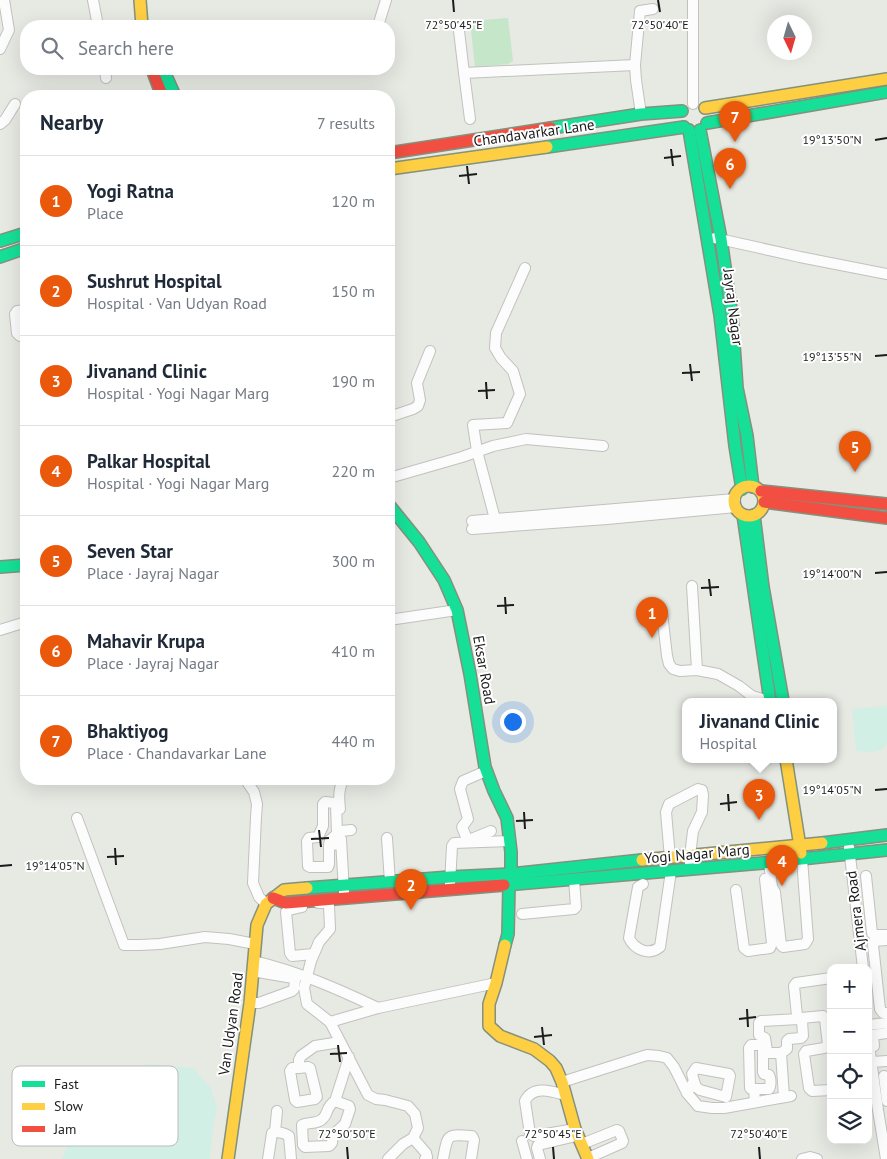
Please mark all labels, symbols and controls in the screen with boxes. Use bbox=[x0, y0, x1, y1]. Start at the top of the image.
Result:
north arrow bbox=[767, 15, 812, 60]
text: 72°50'45"E bbox=[425, 17, 483, 32]
text: 72°50'40"E bbox=[631, 17, 689, 32]
search box bbox=[20, 20, 395, 75]
icon: search bbox=[38, 34, 66, 62]
text: Search here bbox=[78, 36, 174, 60]
pin: 7 bbox=[719, 101, 751, 142]
text: Nearby bbox=[40, 109, 103, 136]
text: 7 results bbox=[317, 113, 375, 133]
street label: Chandavarkar Lane bbox=[472, 115, 596, 150]
text: 19°13'50"N bbox=[802, 132, 862, 147]
pin: 6 bbox=[714, 148, 746, 189]
text: Yogi Ratna bbox=[87, 179, 174, 203]
text: 1 bbox=[51, 191, 61, 211]
text: 120 m bbox=[332, 191, 375, 211]
text: Place bbox=[87, 203, 124, 223]
street label: Jayraj Nagar bbox=[719, 266, 748, 347]
text: Sushrut Hospital bbox=[87, 269, 222, 293]
text: 2 bbox=[51, 281, 61, 301]
text: 150 m bbox=[332, 281, 375, 301]
text: Hospital · Van Udyan Road bbox=[87, 293, 267, 313]
text: 19°13'55"N bbox=[802, 349, 862, 364]
text: Jivanand Clinic bbox=[87, 359, 207, 383]
text: 3 bbox=[51, 371, 61, 391]
text: 190 m bbox=[332, 371, 375, 391]
text: Hospital · Yogi Nagar Marg bbox=[87, 383, 269, 403]
pin: 5 bbox=[839, 431, 871, 472]
text: Palkar Hospital bbox=[87, 449, 210, 473]
text: 4 bbox=[51, 461, 61, 481]
text: 220 m bbox=[332, 461, 375, 481]
text: Hospital · Yogi Nagar Marg bbox=[87, 473, 269, 493]
text: Seven Star bbox=[87, 539, 173, 563]
text: 5 bbox=[51, 551, 61, 571]
text: 300 m bbox=[332, 551, 375, 571]
text: Place · Jayraj Nagar bbox=[87, 563, 219, 583]
text: 19°14'00"N bbox=[802, 566, 862, 581]
pin: 1 bbox=[636, 597, 668, 638]
text: Mahavir Krupa bbox=[87, 629, 205, 653]
street label: Eksar Road bbox=[469, 634, 500, 706]
text: 6 bbox=[51, 641, 61, 661]
text: 410 m bbox=[332, 641, 375, 661]
text: Place · Jayraj Nagar bbox=[87, 653, 219, 673]
popup bbox=[682, 698, 837, 763]
your location bbox=[500, 709, 526, 735]
text: Jivanand Clinic bbox=[700, 709, 819, 733]
text: Bhaktiyog bbox=[87, 719, 168, 743]
text: 7 bbox=[51, 731, 61, 751]
text: 440 m bbox=[332, 731, 375, 751]
text: Hospital bbox=[700, 733, 757, 753]
text: Place · Chandavarkar Lane bbox=[87, 743, 267, 763]
pin: 3 bbox=[743, 779, 775, 820]
text: 19°14'05"N bbox=[802, 782, 862, 797]
street label: Yogi Nagar Marg bbox=[643, 839, 750, 868]
pin: 4 bbox=[766, 845, 798, 886]
text: 19°14'05"N bbox=[25, 858, 85, 873]
pin: 2 bbox=[395, 869, 427, 910]
street label: Ajmera Road bbox=[841, 870, 870, 952]
map controls bbox=[827, 964, 872, 1144]
button: + bbox=[827, 964, 872, 1009]
street label: Van Udyan Road bbox=[214, 971, 247, 1078]
button: − bbox=[827, 1009, 872, 1054]
button: locate bbox=[827, 1054, 872, 1099]
legend bbox=[12, 1066, 178, 1146]
text: Fast bbox=[54, 1075, 79, 1093]
text: Slow bbox=[54, 1097, 84, 1115]
button: layers bbox=[827, 1099, 872, 1144]
text: Jam bbox=[53, 1120, 76, 1138]
text: 72°50'50"E bbox=[318, 1126, 376, 1141]
text: 72°50'45"E bbox=[524, 1126, 582, 1141]
text: 72°50'40"E bbox=[730, 1126, 788, 1141]

